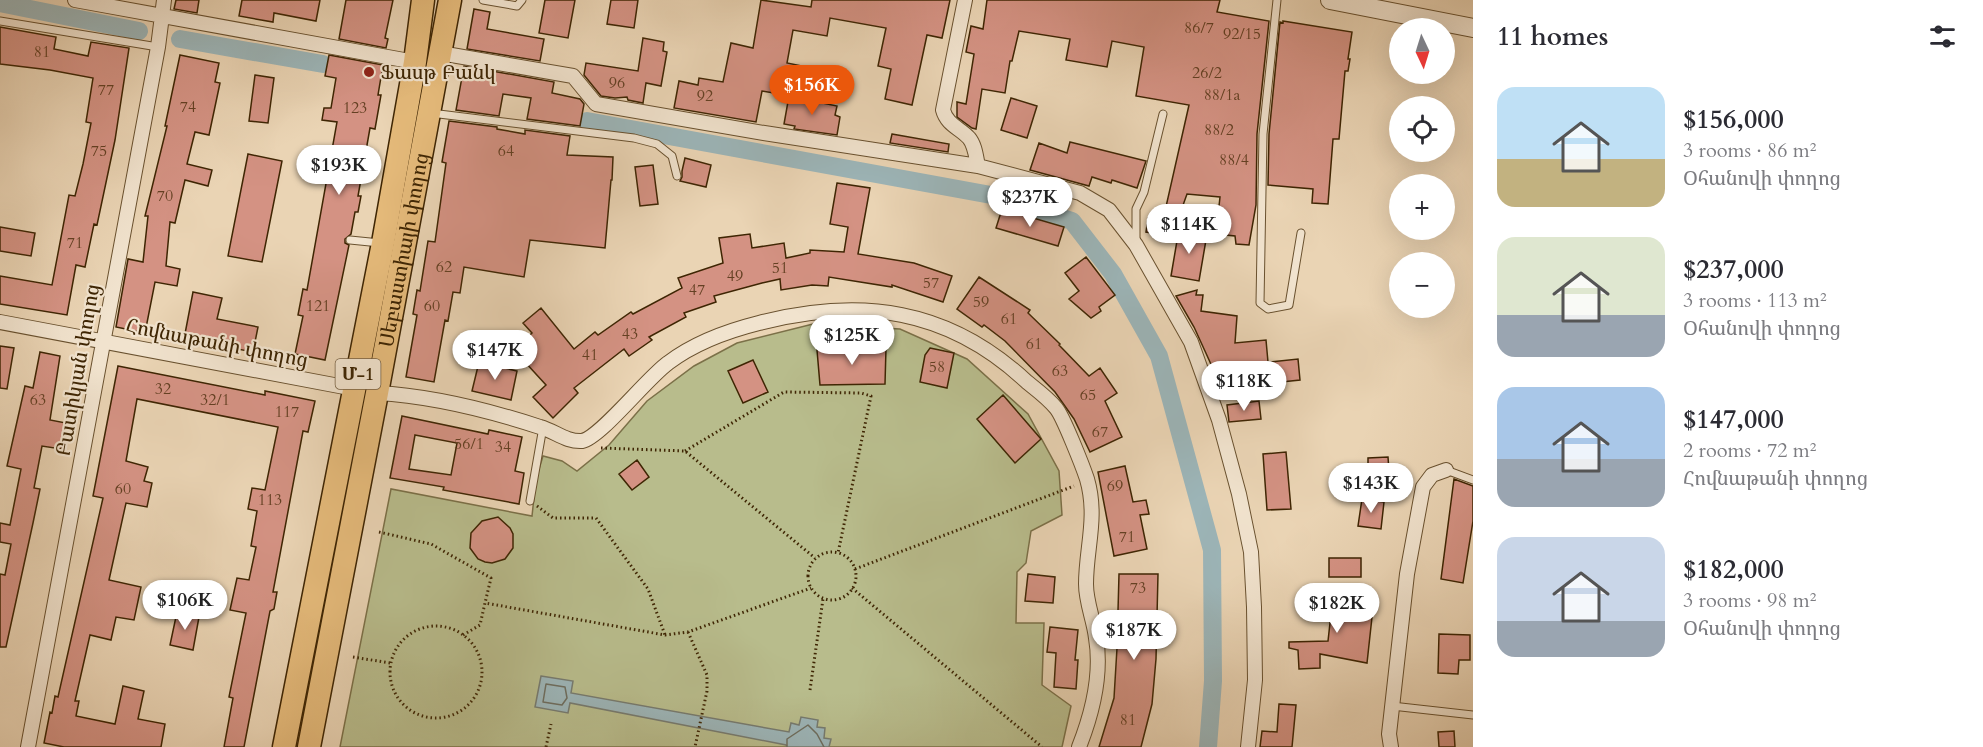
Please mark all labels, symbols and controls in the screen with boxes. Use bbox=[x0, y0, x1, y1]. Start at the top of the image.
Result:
house number: 86/7 bbox=[1184, 17, 1214, 39]
north arrow bbox=[1389, 18, 1455, 84]
map controls bbox=[1389, 18, 1455, 318]
text: 11 homes bbox=[1497, 19, 1608, 54]
icon: filters bbox=[1926, 20, 1959, 53]
house number: 92/15 bbox=[1223, 23, 1261, 45]
house number: 81 bbox=[34, 41, 50, 63]
place label: Ֆասթ Բանկ bbox=[381, 59, 496, 86]
house number: 26/2 bbox=[1192, 62, 1222, 84]
marker: Ֆասթ Բանկ bbox=[362, 65, 376, 79]
pin: $156K bbox=[770, 65, 854, 116]
text: $156K bbox=[783, 71, 841, 98]
house number: 96 bbox=[609, 72, 625, 94]
house number: 77 bbox=[98, 79, 114, 101]
house number: 88/1a bbox=[1204, 84, 1240, 106]
house number: 92 bbox=[697, 85, 713, 107]
house number: 74 bbox=[180, 96, 196, 118]
button: locate bbox=[1389, 96, 1455, 162]
house number: 123 bbox=[343, 97, 367, 119]
text: $156,000 bbox=[1683, 102, 1784, 137]
icon: home bbox=[1545, 111, 1617, 183]
house number: 88/2 bbox=[1204, 119, 1234, 141]
text: 3 rooms · 86 m² bbox=[1683, 137, 1816, 164]
house number: 75 bbox=[91, 140, 107, 162]
house number: 64 bbox=[498, 140, 514, 162]
pin: $193K bbox=[297, 145, 381, 196]
house number: 88/4 bbox=[1219, 149, 1249, 171]
text: $193K bbox=[310, 151, 368, 178]
street label: Սեբաստիայի փողոց bbox=[372, 151, 435, 349]
text: Օհանովի փողոց bbox=[1683, 165, 1841, 192]
button: + bbox=[1389, 174, 1455, 240]
pin: $237K bbox=[988, 177, 1072, 228]
text: $237K bbox=[1001, 183, 1059, 210]
house number: 70 bbox=[157, 185, 173, 207]
pin: $114K bbox=[1147, 204, 1231, 255]
text: $114K bbox=[1160, 210, 1218, 237]
house number: 71 bbox=[67, 232, 83, 254]
button: − bbox=[1389, 252, 1455, 318]
text: $237,000 bbox=[1683, 252, 1784, 287]
house number: 62 bbox=[436, 256, 452, 278]
house number: 51 bbox=[772, 257, 788, 279]
icon: home bbox=[1545, 261, 1617, 333]
house number: 49 bbox=[727, 265, 743, 287]
house number: 57 bbox=[923, 272, 939, 294]
house number: 47 bbox=[689, 279, 705, 301]
street label: Բատիկյան փողոց bbox=[50, 282, 106, 458]
text: 3 rooms · 113 m² bbox=[1683, 287, 1827, 314]
house number: 59 bbox=[973, 291, 989, 313]
house number: 121 bbox=[306, 295, 330, 317]
house number: 60 bbox=[424, 295, 440, 317]
house number: 61 bbox=[1001, 308, 1017, 330]
street label: Հովնաթանի փողոց bbox=[124, 312, 310, 374]
pin: $125K bbox=[810, 315, 894, 366]
text: Օհանովի փողոց bbox=[1683, 315, 1841, 342]
text: $125K bbox=[823, 321, 881, 348]
house number: 43 bbox=[622, 323, 638, 345]
pin: $147K bbox=[453, 330, 537, 381]
house number: 61 bbox=[1026, 333, 1042, 355]
text: $147K bbox=[466, 336, 524, 363]
house number: 41 bbox=[582, 344, 598, 366]
house number: 58 bbox=[929, 356, 945, 378]
road number: Մ-1 bbox=[336, 359, 380, 389]
house number: 63 bbox=[1052, 360, 1068, 382]
pin: $118K bbox=[1202, 361, 1286, 412]
text: $118K bbox=[1215, 367, 1273, 394]
house number: 32 bbox=[155, 378, 171, 400]
house number: 65 bbox=[1080, 384, 1096, 406]
house number: 63 bbox=[30, 389, 46, 411]
house number: 32/1 bbox=[200, 389, 230, 411]
house number: 117 bbox=[275, 401, 299, 423]
text: $147,000 bbox=[1683, 402, 1784, 437]
icon: home bbox=[1545, 411, 1617, 483]
house number: 67 bbox=[1092, 421, 1108, 443]
house number: 56/1 bbox=[454, 433, 484, 455]
house number: 34 bbox=[495, 436, 511, 458]
text: 2 rooms · 72 m² bbox=[1683, 437, 1816, 464]
pin: $143K bbox=[1329, 463, 1413, 514]
text: Հովնաթանի փողոց bbox=[1683, 465, 1868, 492]
text: $143K bbox=[1342, 469, 1400, 496]
house number: 69 bbox=[1107, 475, 1123, 497]
house number: 60 bbox=[115, 478, 131, 500]
house number: 113 bbox=[258, 489, 282, 511]
house number: 71 bbox=[1119, 526, 1135, 548]
text: $182,000 bbox=[1683, 552, 1784, 587]
icon: home bbox=[1545, 561, 1617, 633]
house number: 73 bbox=[1130, 577, 1146, 599]
pin: $106K bbox=[143, 580, 227, 631]
pin: $182K bbox=[1295, 583, 1379, 634]
text: $106K bbox=[156, 586, 214, 613]
text: 3 rooms · 98 m² bbox=[1683, 587, 1816, 614]
text: $182K bbox=[1308, 589, 1366, 616]
pin: $187K bbox=[1092, 610, 1176, 661]
text: Օհանովի փողոց bbox=[1683, 615, 1841, 642]
text: $187K bbox=[1105, 616, 1163, 643]
house number: 81 bbox=[1120, 709, 1136, 731]

